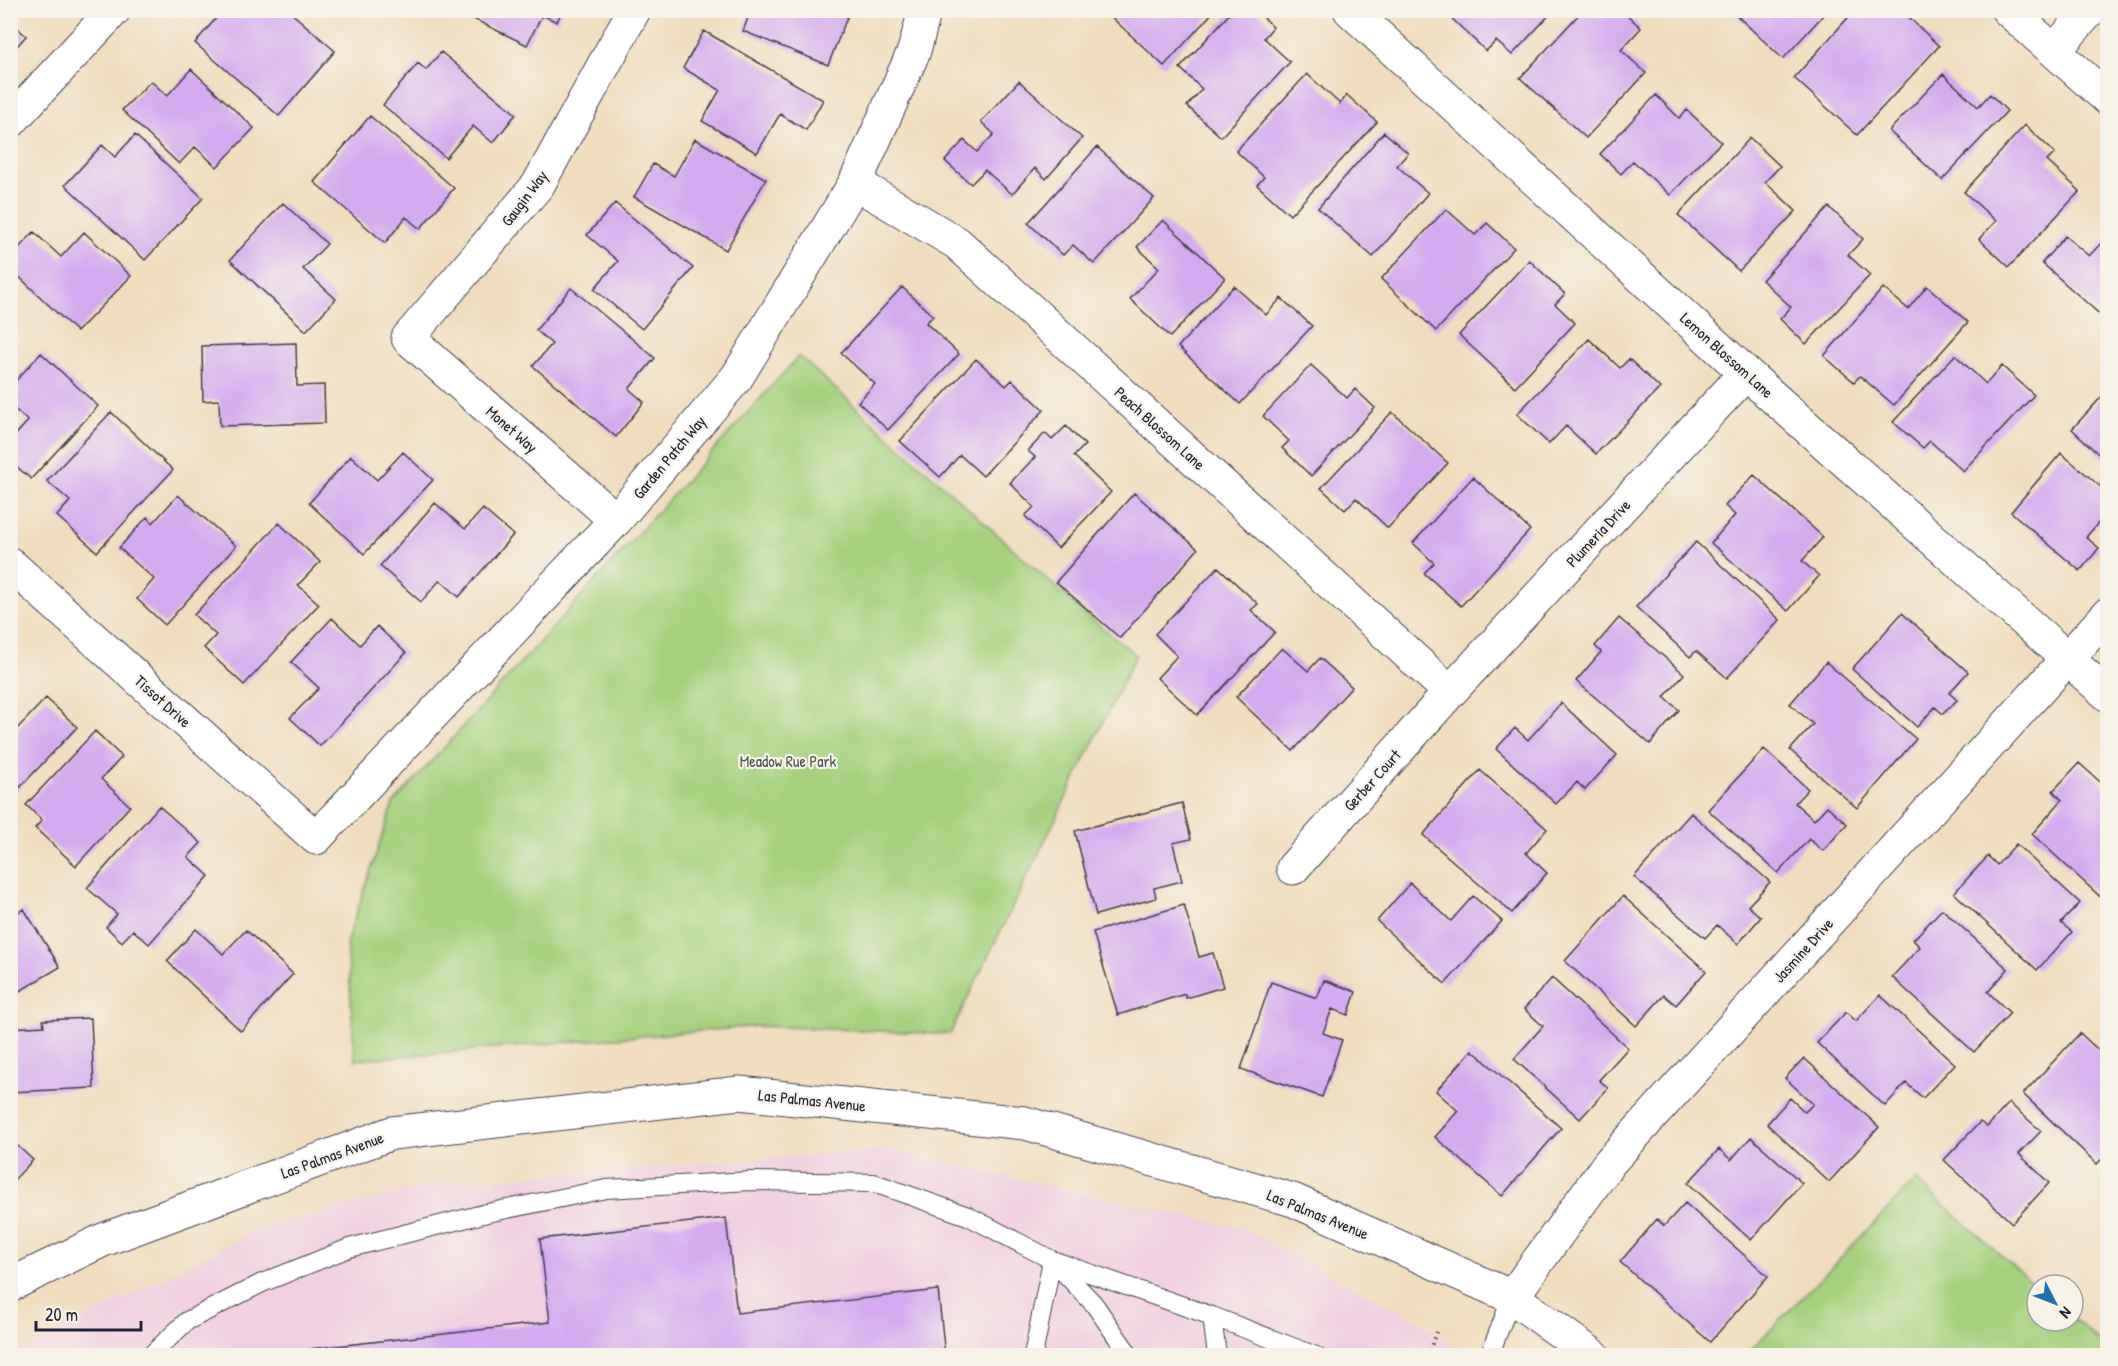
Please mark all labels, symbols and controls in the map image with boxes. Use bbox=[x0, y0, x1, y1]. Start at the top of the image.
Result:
street label: Gaugin Way bbox=[496, 165, 552, 231]
street label: Lemon Blossom Lane bbox=[1676, 307, 1779, 403]
street label: Peach Blossom Lane bbox=[1110, 381, 1211, 475]
street label: Monet Way bbox=[482, 400, 543, 458]
street label: Garden Patch Way bbox=[628, 410, 711, 503]
street label: Plumeria Drive bbox=[1561, 494, 1636, 572]
street label: Tissot Drive bbox=[130, 670, 197, 733]
street label: Gerber Court bbox=[1338, 744, 1406, 816]
park label: Meadow Rue Park bbox=[740, 750, 837, 772]
street label: Jasmine Drive bbox=[1768, 912, 1838, 987]
street label: Las Palmas Avenue bbox=[757, 1083, 867, 1117]
street label: Las Palmas Avenue bbox=[278, 1126, 387, 1184]
street label: Las Palmas Avenue bbox=[1264, 1184, 1373, 1245]
north arrow bbox=[2025, 1273, 2085, 1333]
scale bar bbox=[36, 1294, 141, 1332]
text: 20 m bbox=[45, 1302, 78, 1327]
text: N bbox=[2055, 1303, 2077, 1324]

